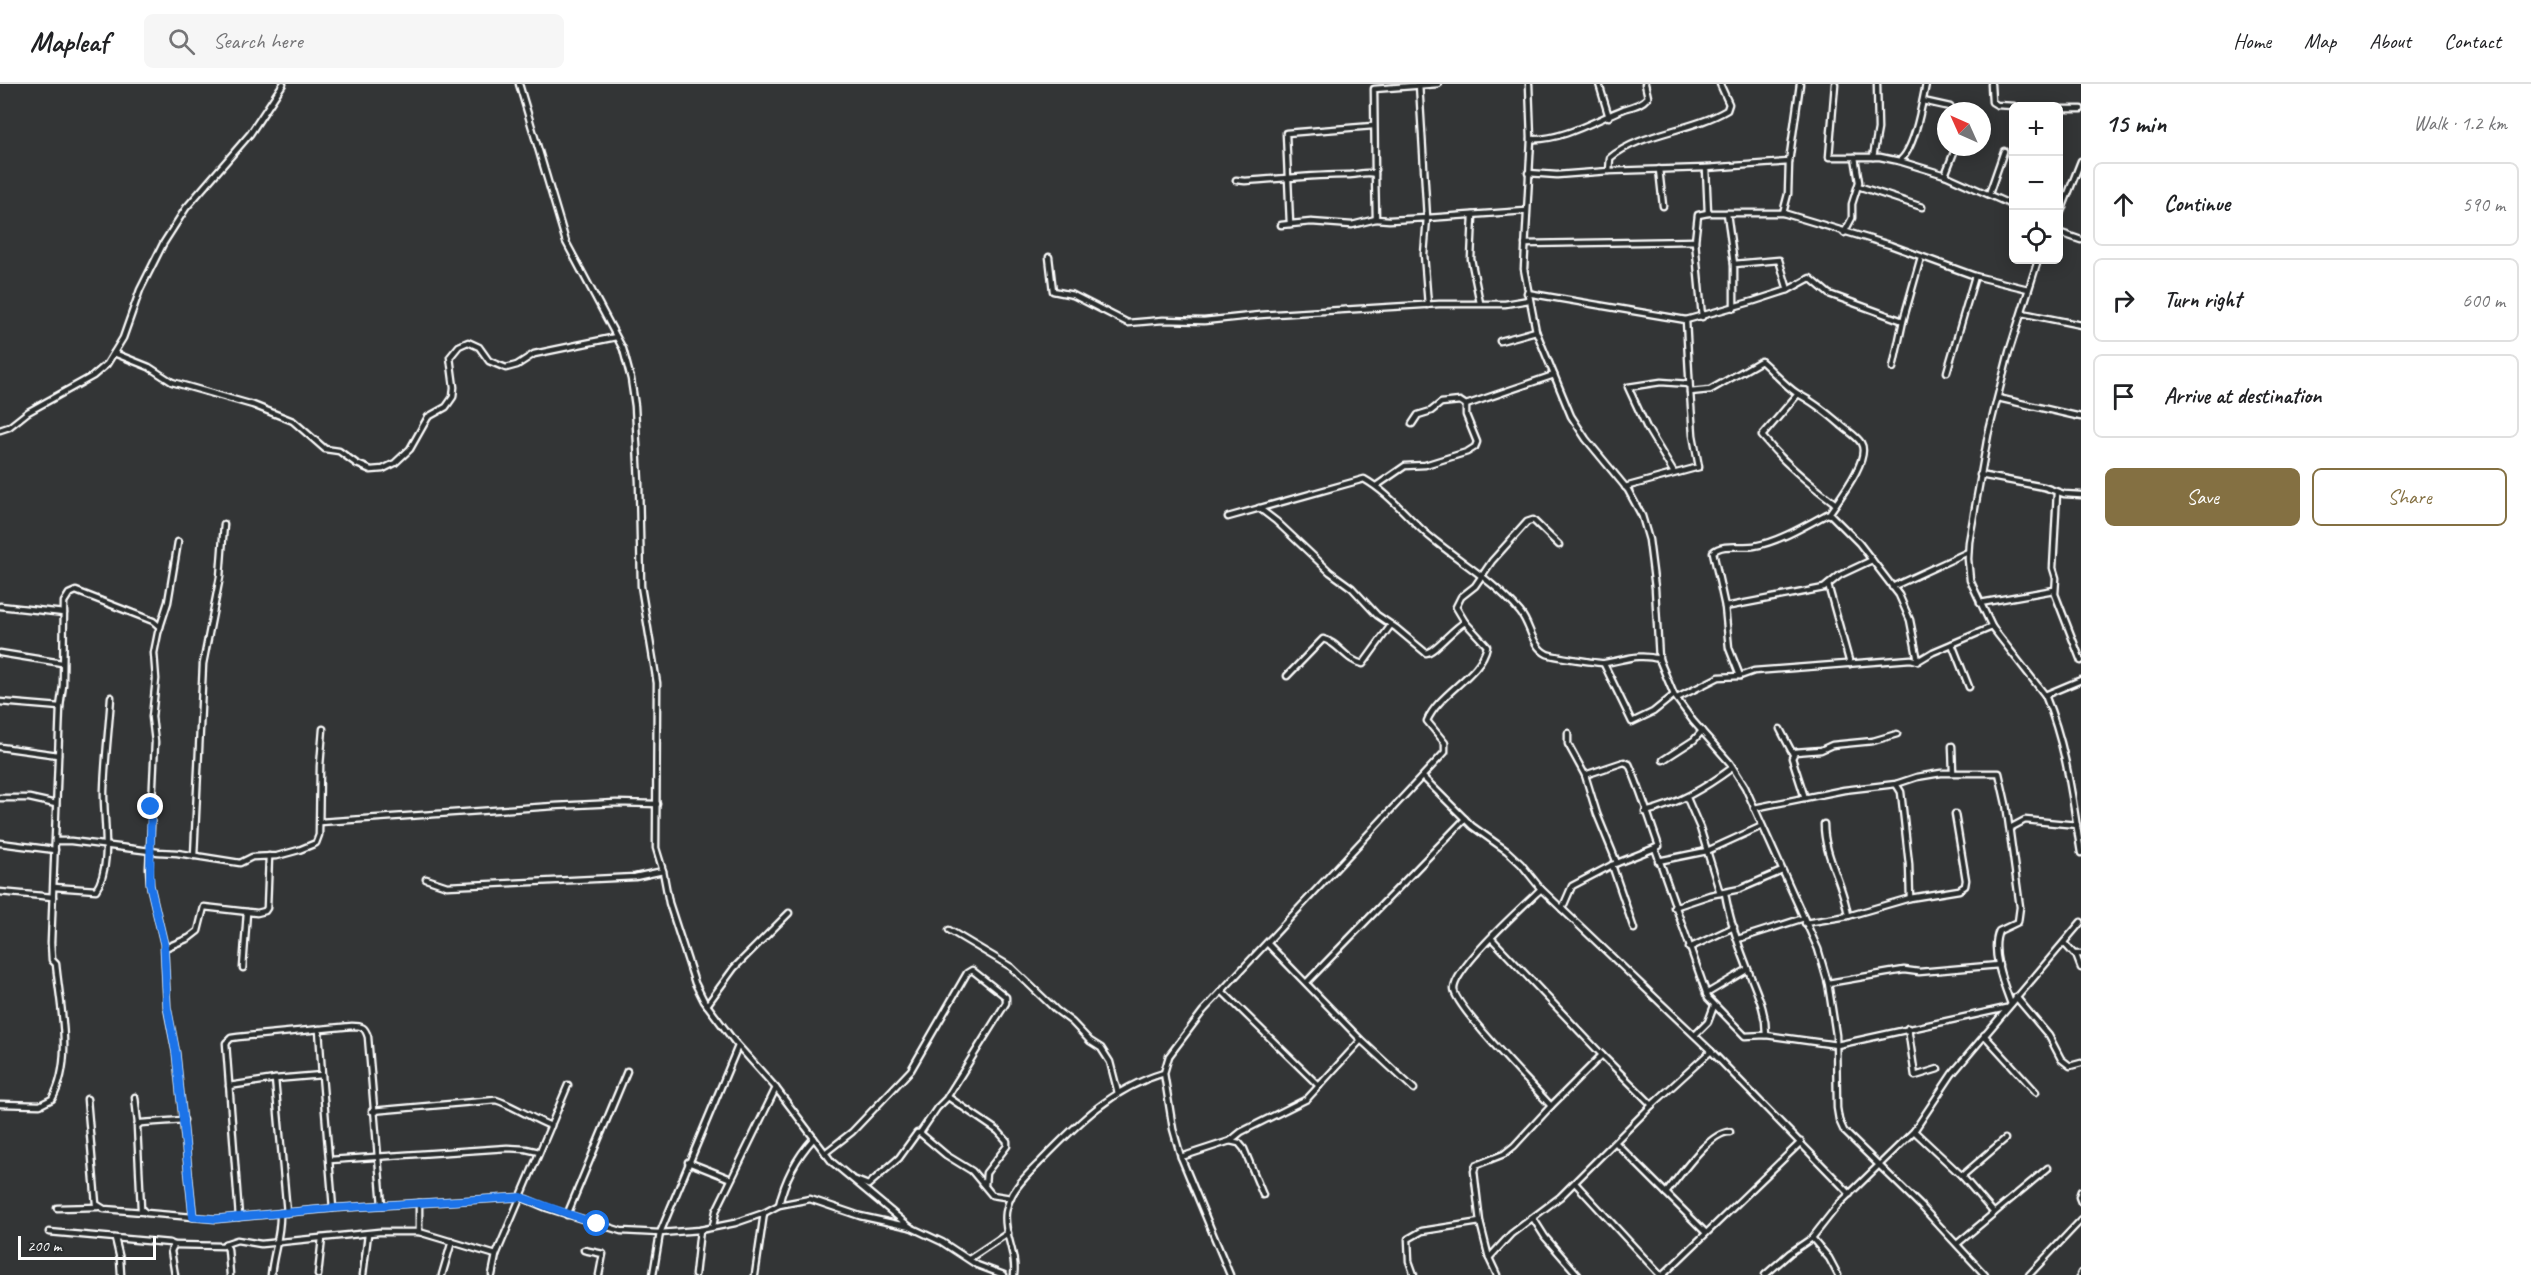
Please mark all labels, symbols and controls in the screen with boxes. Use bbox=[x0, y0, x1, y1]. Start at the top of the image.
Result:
search box bbox=[144, 14, 564, 68]
text: Mapleaf bbox=[30, 24, 108, 59]
icon: search bbox=[165, 25, 198, 58]
text: Search here bbox=[213, 27, 303, 55]
text: Home bbox=[2233, 28, 2271, 54]
text: Map bbox=[2304, 28, 2336, 54]
text: About bbox=[2369, 28, 2411, 54]
text: Contact bbox=[2444, 28, 2501, 54]
north arrow bbox=[1937, 102, 1991, 156]
map controls bbox=[2009, 102, 2063, 264]
button: + bbox=[2009, 102, 2063, 156]
text: 15 min bbox=[2105, 107, 2166, 140]
text: Walk · 1.2 km bbox=[2413, 111, 2507, 136]
button: − bbox=[2009, 156, 2063, 210]
icon: ahead bbox=[2107, 188, 2140, 221]
text: Continue bbox=[2164, 190, 2230, 218]
text: 590 m bbox=[2462, 192, 2505, 217]
button: locate bbox=[2009, 210, 2063, 264]
icon: right bbox=[2107, 284, 2140, 317]
text: Turn right bbox=[2164, 286, 2241, 314]
text: 600 m bbox=[2462, 288, 2505, 313]
icon: arrive bbox=[2107, 380, 2140, 413]
text: Arrive at destination bbox=[2164, 382, 2321, 410]
button: Save bbox=[2105, 468, 2300, 526]
button: Share bbox=[2312, 468, 2507, 526]
route end bbox=[137, 793, 163, 819]
route start bbox=[583, 1210, 609, 1236]
scale bar bbox=[18, 1233, 156, 1260]
text: 200 m bbox=[27, 1236, 61, 1256]

